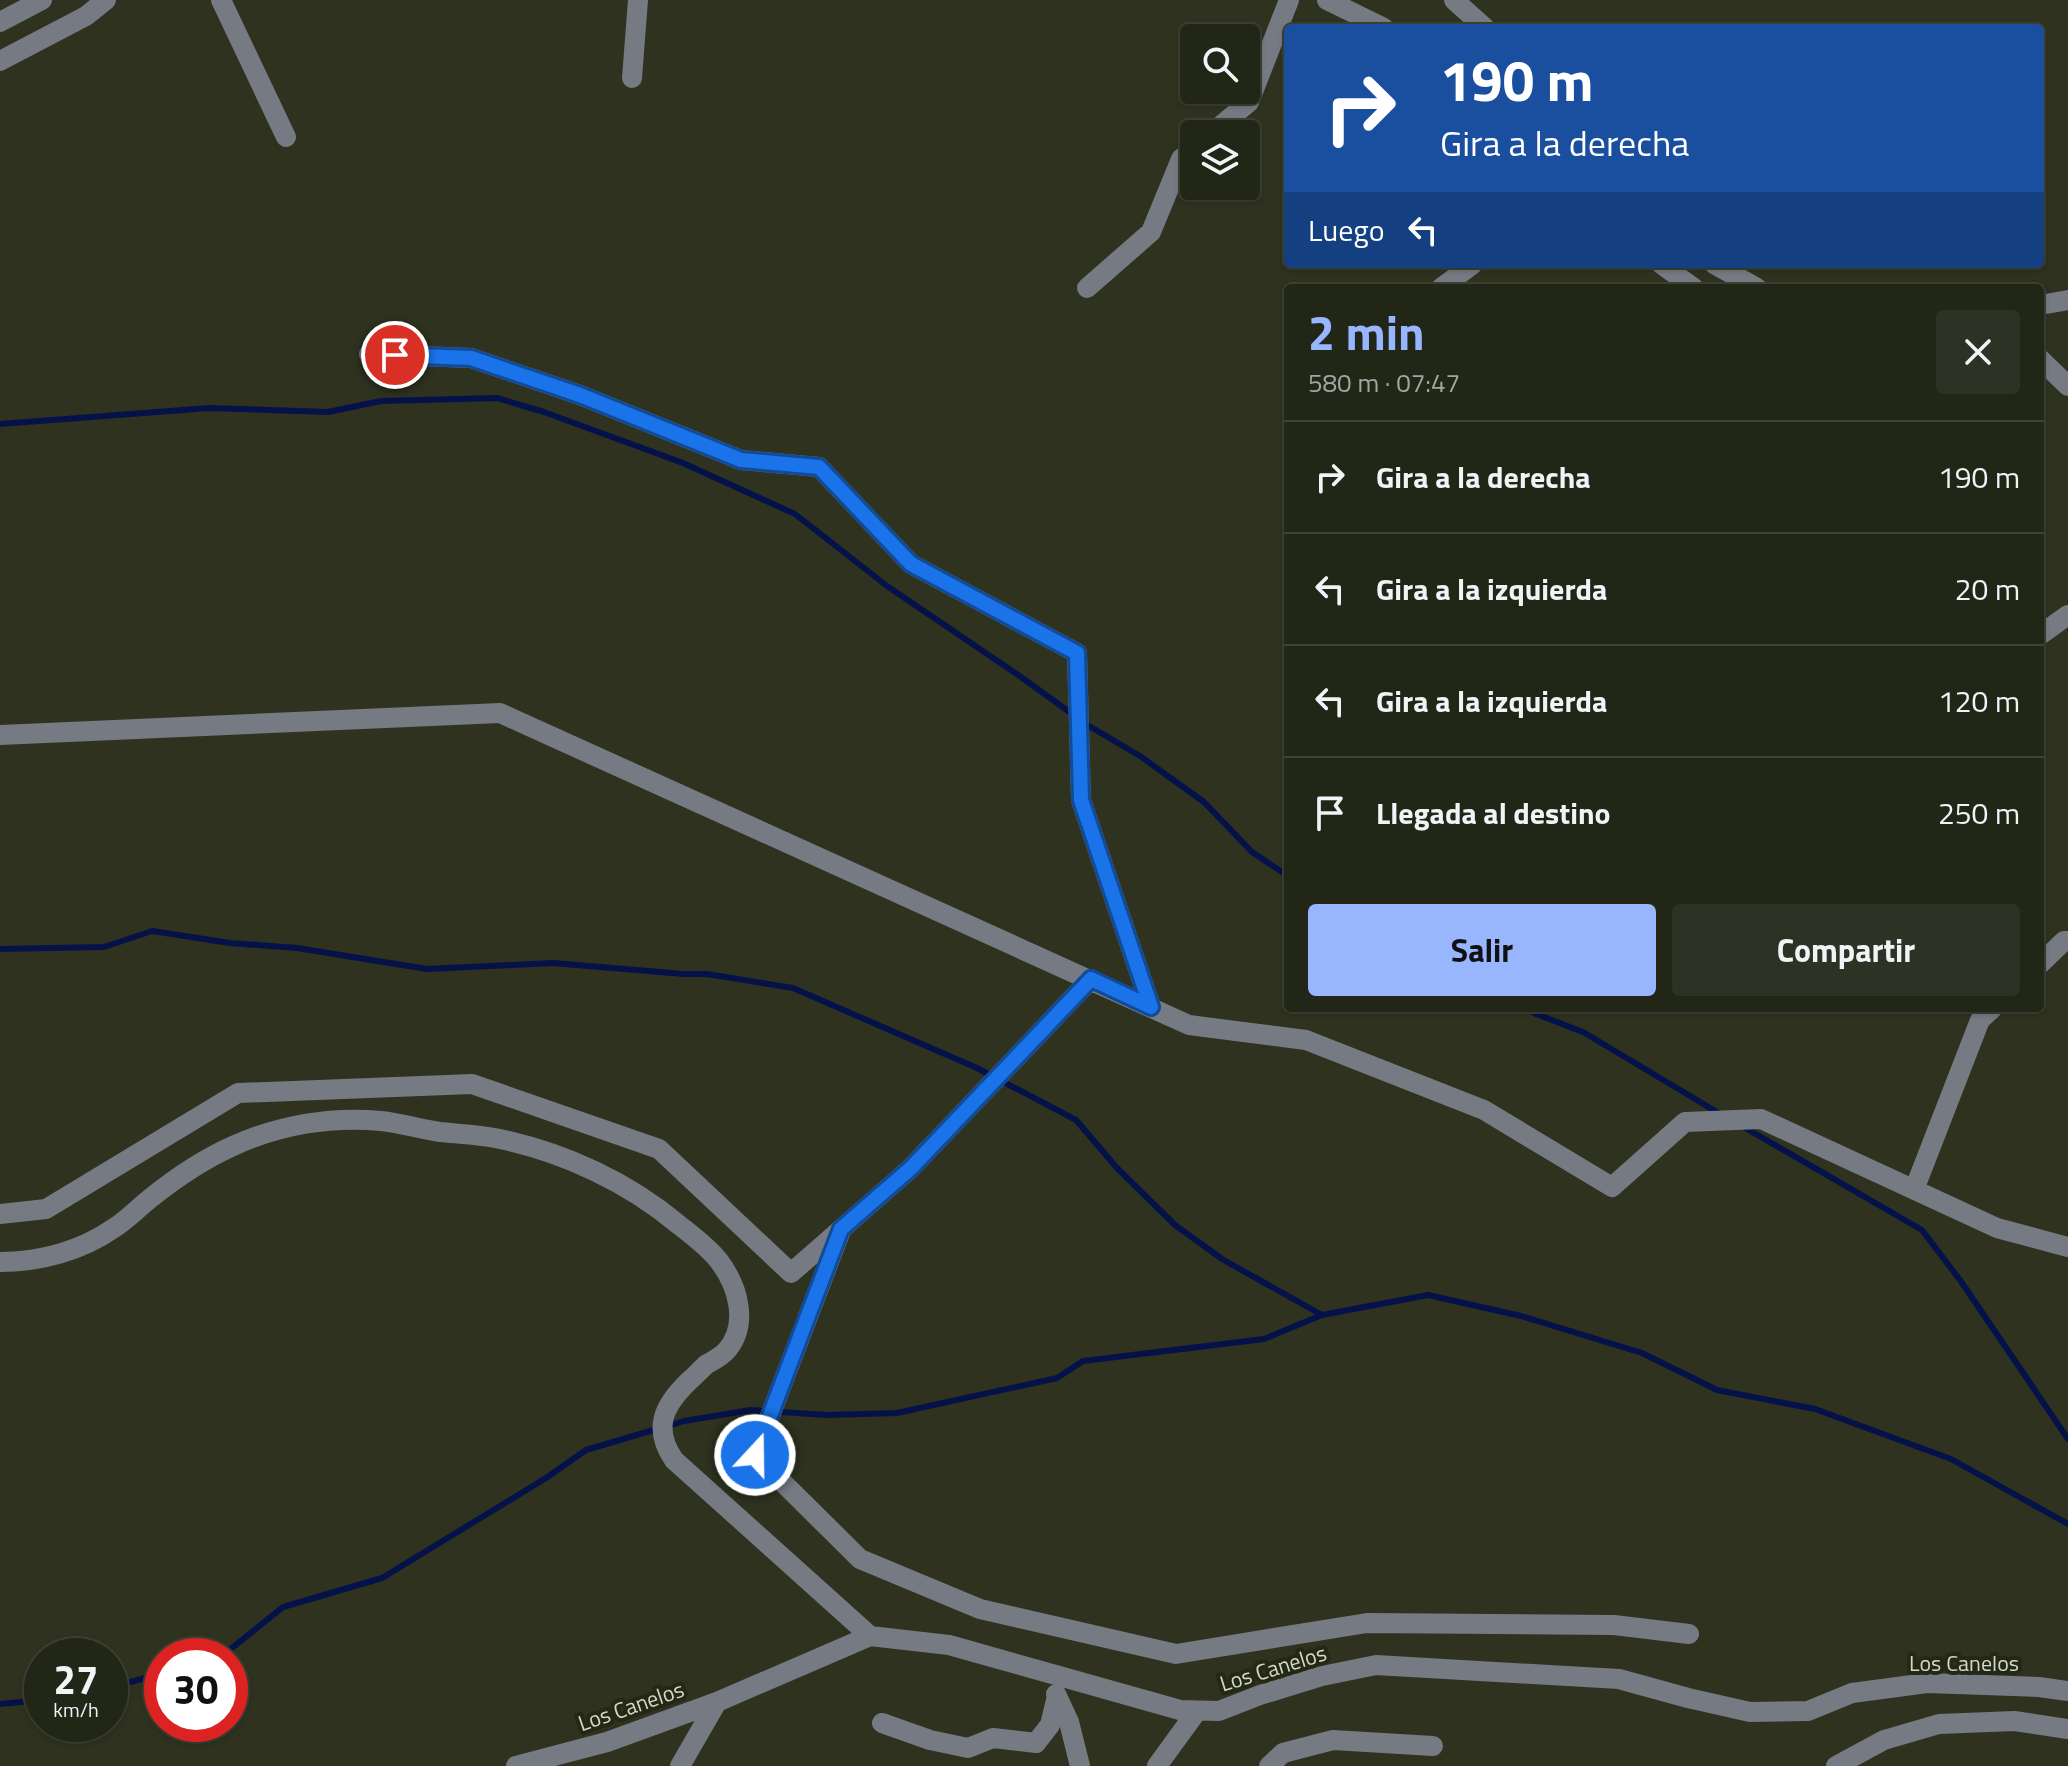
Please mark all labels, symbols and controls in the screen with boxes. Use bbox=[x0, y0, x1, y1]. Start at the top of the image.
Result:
map controls bbox=[1180, 24, 1260, 200]
button: search bbox=[1180, 24, 1260, 104]
text: 190 m bbox=[1440, 38, 1593, 123]
icon: right bbox=[1308, 56, 1412, 160]
text: Gira a la derecha bbox=[1440, 115, 1689, 170]
button: layers bbox=[1180, 120, 1260, 200]
text: Luego bbox=[1308, 207, 1385, 253]
icon: left bbox=[1401, 208, 1445, 252]
text: 2 min bbox=[1308, 296, 1425, 369]
button: close bbox=[1936, 310, 2020, 394]
pin bbox=[361, 321, 429, 389]
icon: arrive bbox=[373, 333, 417, 377]
text: 580 m · 07:47 bbox=[1308, 363, 1460, 402]
text: Gira a la derecha bbox=[1376, 454, 1591, 500]
text: 190 m bbox=[1938, 454, 2020, 500]
icon: right bbox=[1308, 455, 1352, 499]
text: Gira a la izquierda bbox=[1376, 566, 1607, 612]
text: 20 m bbox=[1955, 566, 2020, 612]
icon: left bbox=[1308, 567, 1352, 611]
text: Gira a la izquierda bbox=[1376, 678, 1607, 724]
text: 120 m bbox=[1938, 678, 2020, 724]
icon: left bbox=[1308, 679, 1352, 723]
text: Llegada al destino bbox=[1376, 790, 1610, 836]
text: 250 m bbox=[1938, 790, 2020, 836]
icon: arrive bbox=[1308, 791, 1352, 835]
button: Salir bbox=[1308, 904, 1656, 996]
button: Compartir bbox=[1672, 904, 2020, 996]
position arrow bbox=[713, 1413, 797, 1497]
street label: Los Canelos bbox=[1215, 1636, 1331, 1700]
speed limit sign: 30 bbox=[144, 1638, 248, 1742]
street label: Los Canelos bbox=[1909, 1646, 2019, 1680]
text: 27 bbox=[54, 1649, 98, 1710]
street label: Los Canelos bbox=[573, 1672, 689, 1740]
text: km/h bbox=[53, 1694, 99, 1725]

